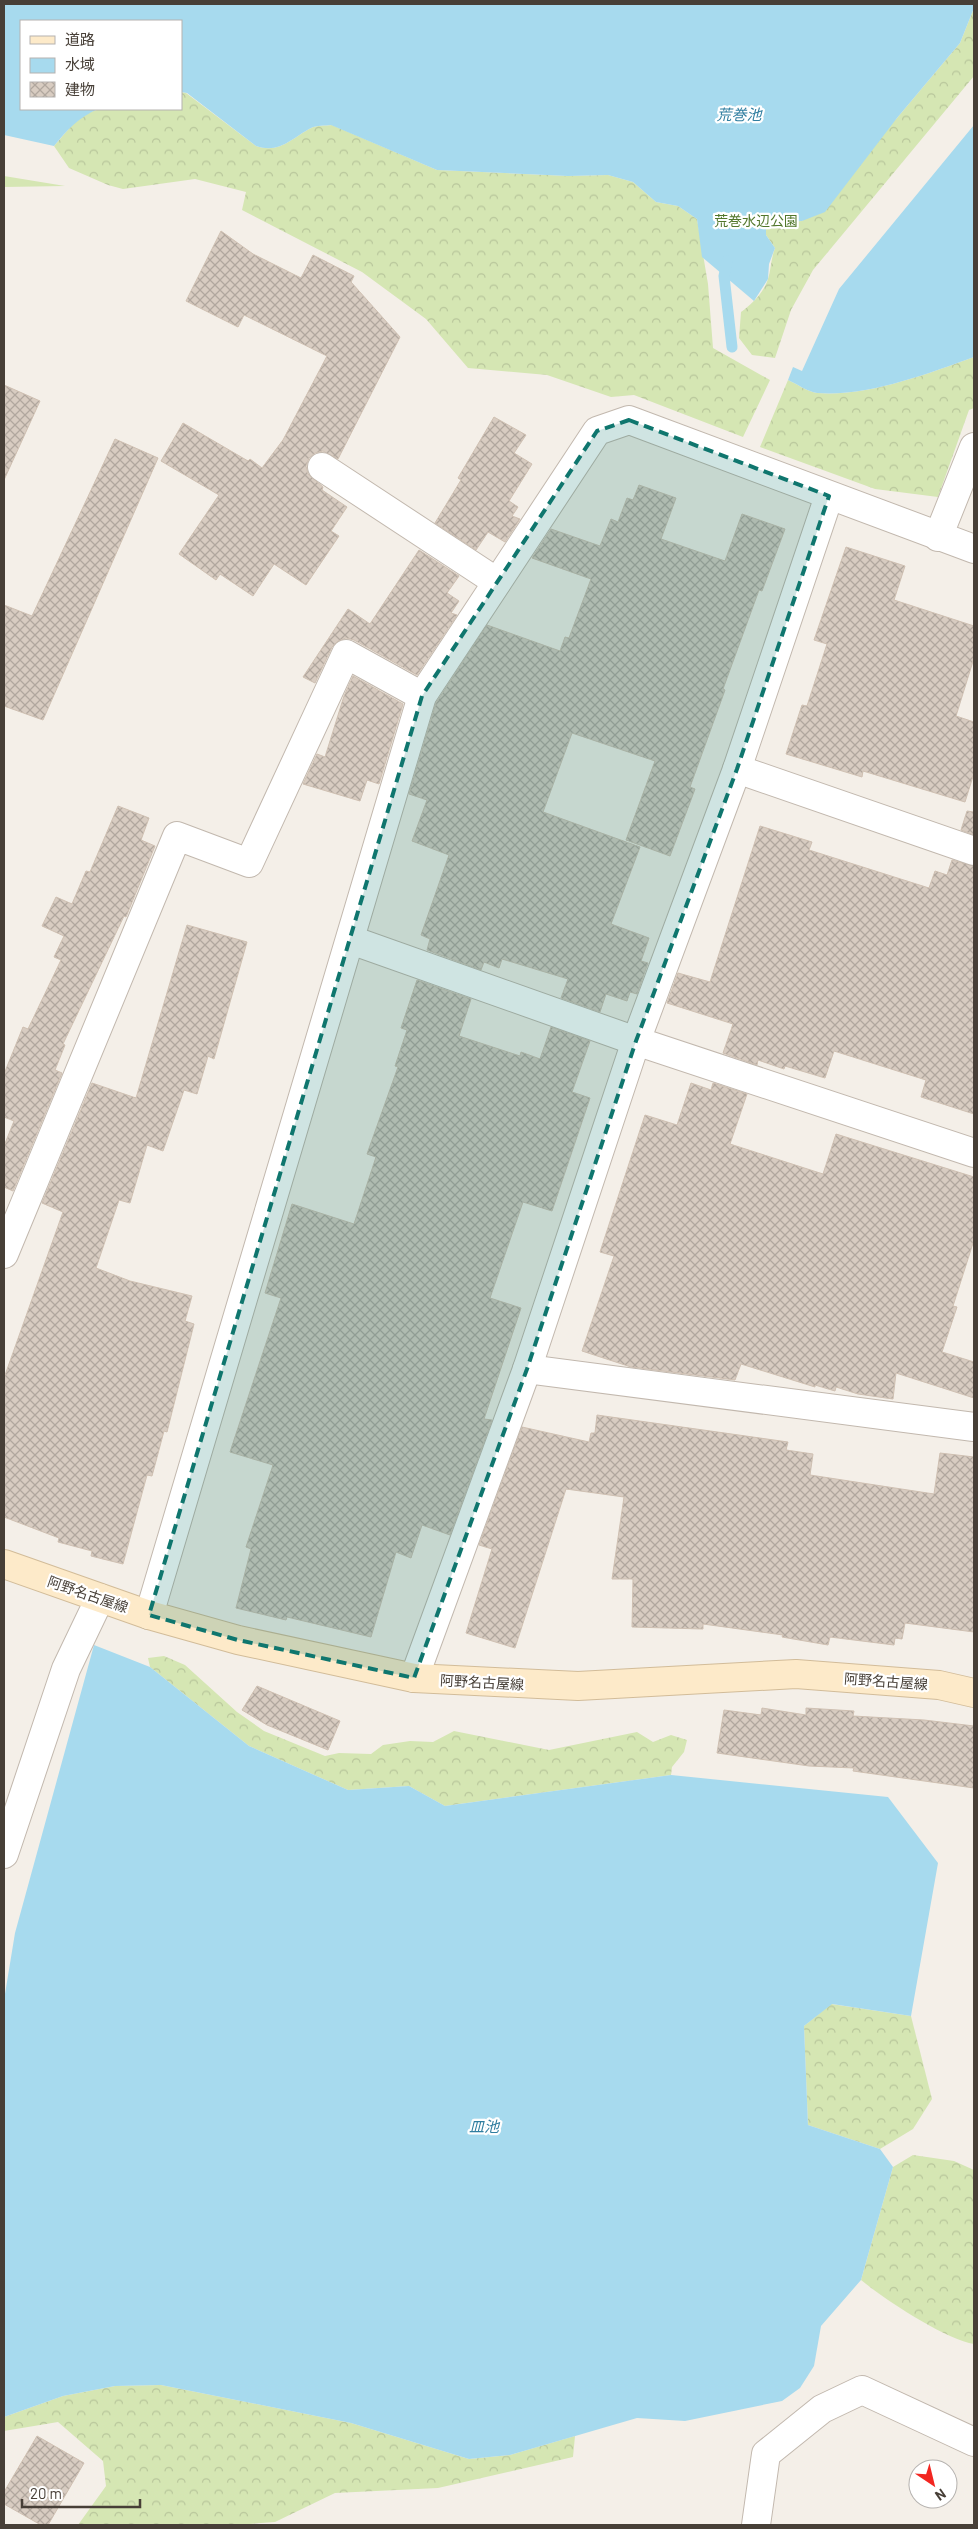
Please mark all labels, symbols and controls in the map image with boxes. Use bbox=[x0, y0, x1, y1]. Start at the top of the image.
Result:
legend bbox=[20, 20, 182, 110]
text: 道路 bbox=[65, 30, 95, 48]
text: 水域 bbox=[65, 55, 95, 73]
text: 建物 bbox=[65, 80, 95, 98]
water label: 荒巻池 bbox=[716, 105, 763, 123]
park label: 荒巻水辺公園 bbox=[714, 212, 798, 229]
street label: 阿野名古屋線 bbox=[46, 1572, 130, 1616]
street label: 阿野名古屋線 bbox=[844, 1670, 928, 1692]
street label: 阿野名古屋線 bbox=[440, 1671, 524, 1693]
water label: 皿池 bbox=[469, 2117, 501, 2135]
north arrow bbox=[908, 2459, 958, 2509]
scale bar bbox=[22, 2476, 140, 2508]
text: 20 m bbox=[30, 2484, 62, 2502]
text: N bbox=[932, 2485, 949, 2505]

